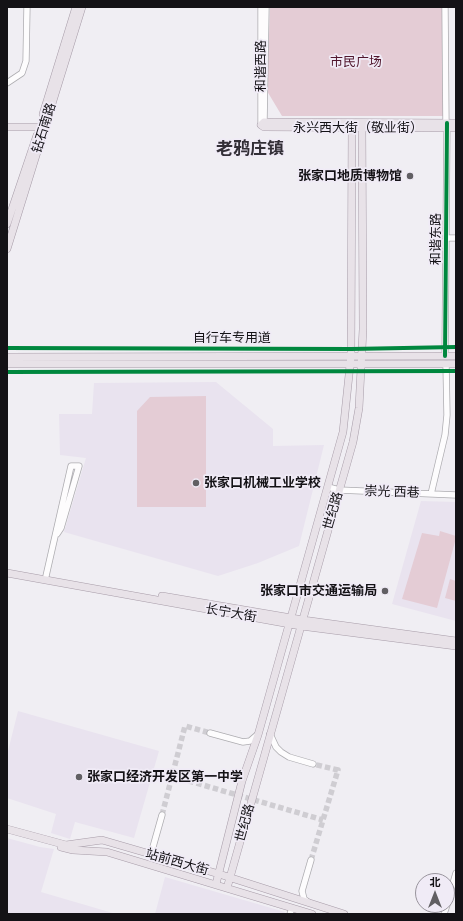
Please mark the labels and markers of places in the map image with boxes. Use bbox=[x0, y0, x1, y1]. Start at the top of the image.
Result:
place label: 张家口地质博物馆 bbox=[298, 168, 402, 184]
marker: 张家口地质博物馆 bbox=[405, 171, 415, 181]
place label: 张家口机械工业学校 bbox=[204, 475, 321, 491]
marker: 张家口机械工业学校 bbox=[191, 478, 201, 488]
place label: 张家口市交通运输局 bbox=[260, 583, 377, 599]
marker: 张家口市交通运输局 bbox=[380, 586, 390, 596]
place label: 张家口经济开发区第一中学 bbox=[87, 769, 243, 785]
marker: 张家口经济开发区第一中学 bbox=[74, 772, 84, 782]

